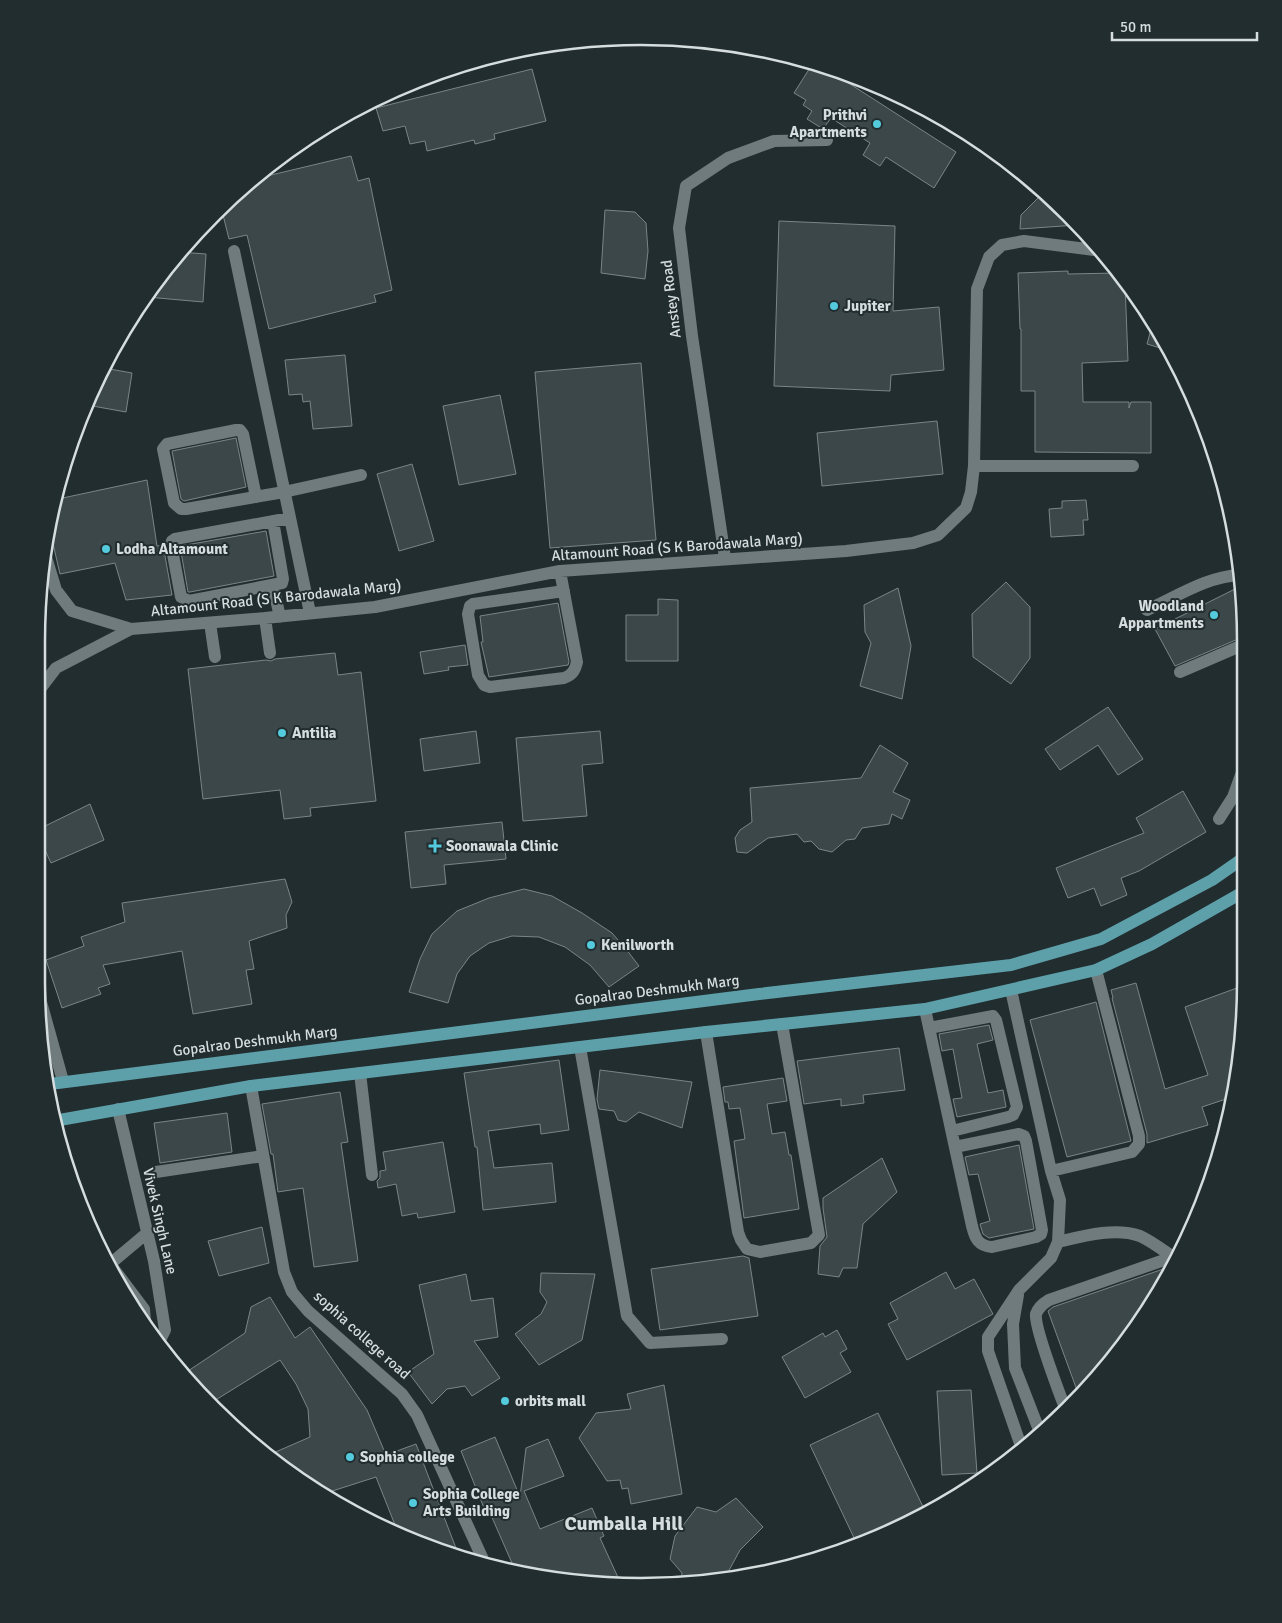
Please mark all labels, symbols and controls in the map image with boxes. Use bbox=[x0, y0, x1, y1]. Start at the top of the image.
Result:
scale bar bbox=[1112, 10, 1257, 42]
text: 50 m bbox=[1120, 18, 1151, 36]
place label: Prithvi Apartments bbox=[789, 106, 867, 141]
marker: Prithvi Apartments bbox=[871, 118, 883, 130]
street label: Anstey Road bbox=[657, 259, 685, 339]
place label: Jupiter bbox=[844, 297, 891, 315]
marker: Jupiter bbox=[828, 300, 840, 312]
street label: Altamount Road (S K Barodawala Marg) bbox=[551, 529, 803, 565]
place label: Lodha Altamount bbox=[116, 540, 228, 558]
marker: Lodha Altamount bbox=[100, 543, 112, 555]
street label: Altamount Road (S K Barodawala Marg) bbox=[150, 576, 402, 620]
place label: Woodland Appartments bbox=[1118, 597, 1204, 632]
marker: Woodland Appartments bbox=[1208, 609, 1220, 621]
place label: Antilia bbox=[292, 724, 337, 742]
marker: Antilia bbox=[276, 727, 288, 739]
place label: Soonawala Clinic bbox=[446, 837, 558, 855]
marker: Soonawala Clinic bbox=[428, 839, 442, 853]
place label: Kenilworth bbox=[601, 936, 674, 954]
marker: Kenilworth bbox=[585, 939, 597, 951]
street label: Gopalrao Deshmukh Marg bbox=[574, 971, 740, 1009]
street label: Gopalrao Deshmukh Marg bbox=[172, 1022, 338, 1060]
street label: Vivek Singh Lane bbox=[139, 1166, 181, 1276]
street label: sophia college road bbox=[310, 1287, 414, 1383]
place label: orbits mall bbox=[515, 1392, 586, 1410]
marker: orbits mall bbox=[499, 1395, 511, 1407]
place label: Sophia college bbox=[360, 1448, 455, 1466]
marker: Sophia college bbox=[344, 1451, 356, 1463]
place label: Sophia College Arts Building bbox=[423, 1485, 520, 1520]
marker: Sophia College Arts Building bbox=[407, 1497, 419, 1509]
district label: Cumballa Hill bbox=[564, 1511, 684, 1536]

